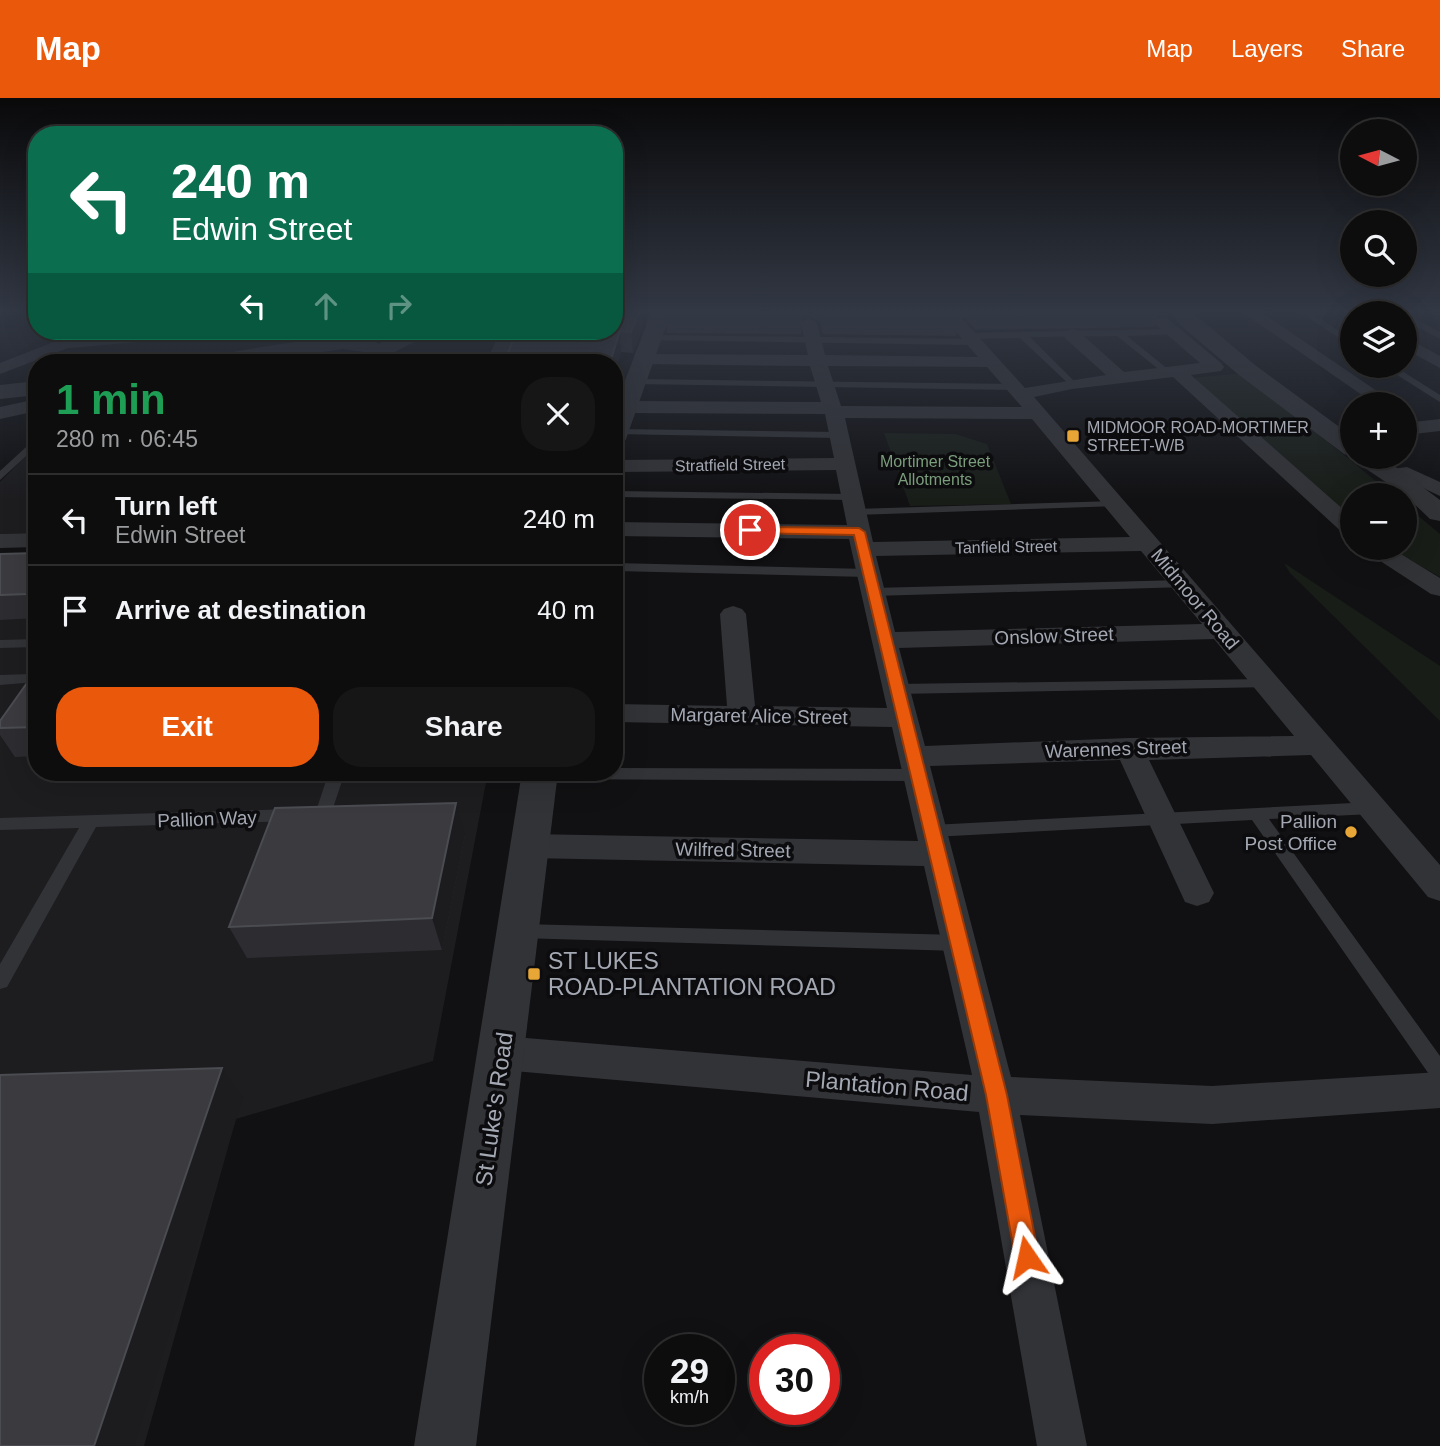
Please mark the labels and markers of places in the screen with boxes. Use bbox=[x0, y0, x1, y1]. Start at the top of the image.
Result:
place label: MIDMOOR ROAD-MORTIMER STREET-W/B bbox=[1087, 419, 1309, 454]
marker: MIDMOOR ROAD-MORTIMER STREET-W/B bbox=[1065, 428, 1081, 444]
pin bbox=[720, 500, 780, 560]
place label: Pallion Post Office bbox=[1244, 811, 1337, 854]
marker: Pallion Post Office bbox=[1343, 824, 1359, 840]
place label: ST LUKES ROAD-PLANTATION ROAD bbox=[548, 948, 836, 1000]
marker: ST LUKES ROAD-PLANTATION ROAD bbox=[526, 966, 542, 982]

